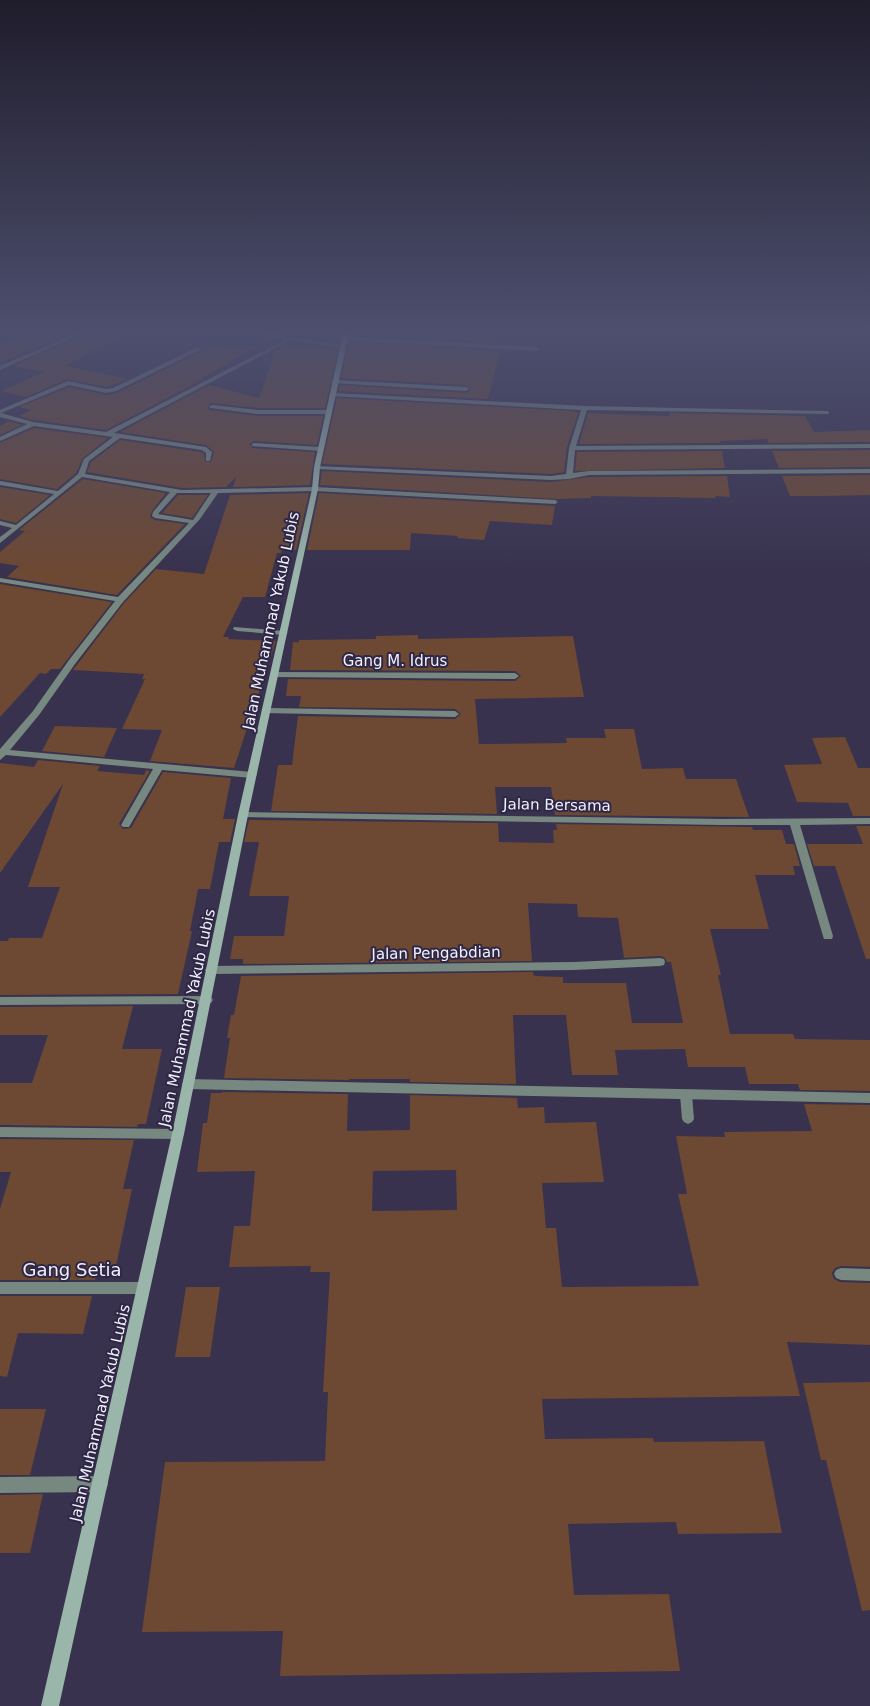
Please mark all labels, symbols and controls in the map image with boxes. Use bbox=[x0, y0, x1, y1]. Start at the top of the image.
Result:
street label: Jalan Muhammad Yakub Lubis bbox=[239, 510, 303, 733]
street label: Gang M. Idrus bbox=[343, 652, 447, 670]
street label: Jalan Bersama bbox=[502, 795, 611, 815]
street label: Jalan Muhammad Yakub Lubis bbox=[155, 907, 219, 1130]
street label: Jalan Pengabdian bbox=[370, 943, 501, 963]
street label: Gang Setia bbox=[22, 1259, 122, 1280]
street label: Jalan Muhammad Yakub Lubis bbox=[66, 1302, 134, 1524]

